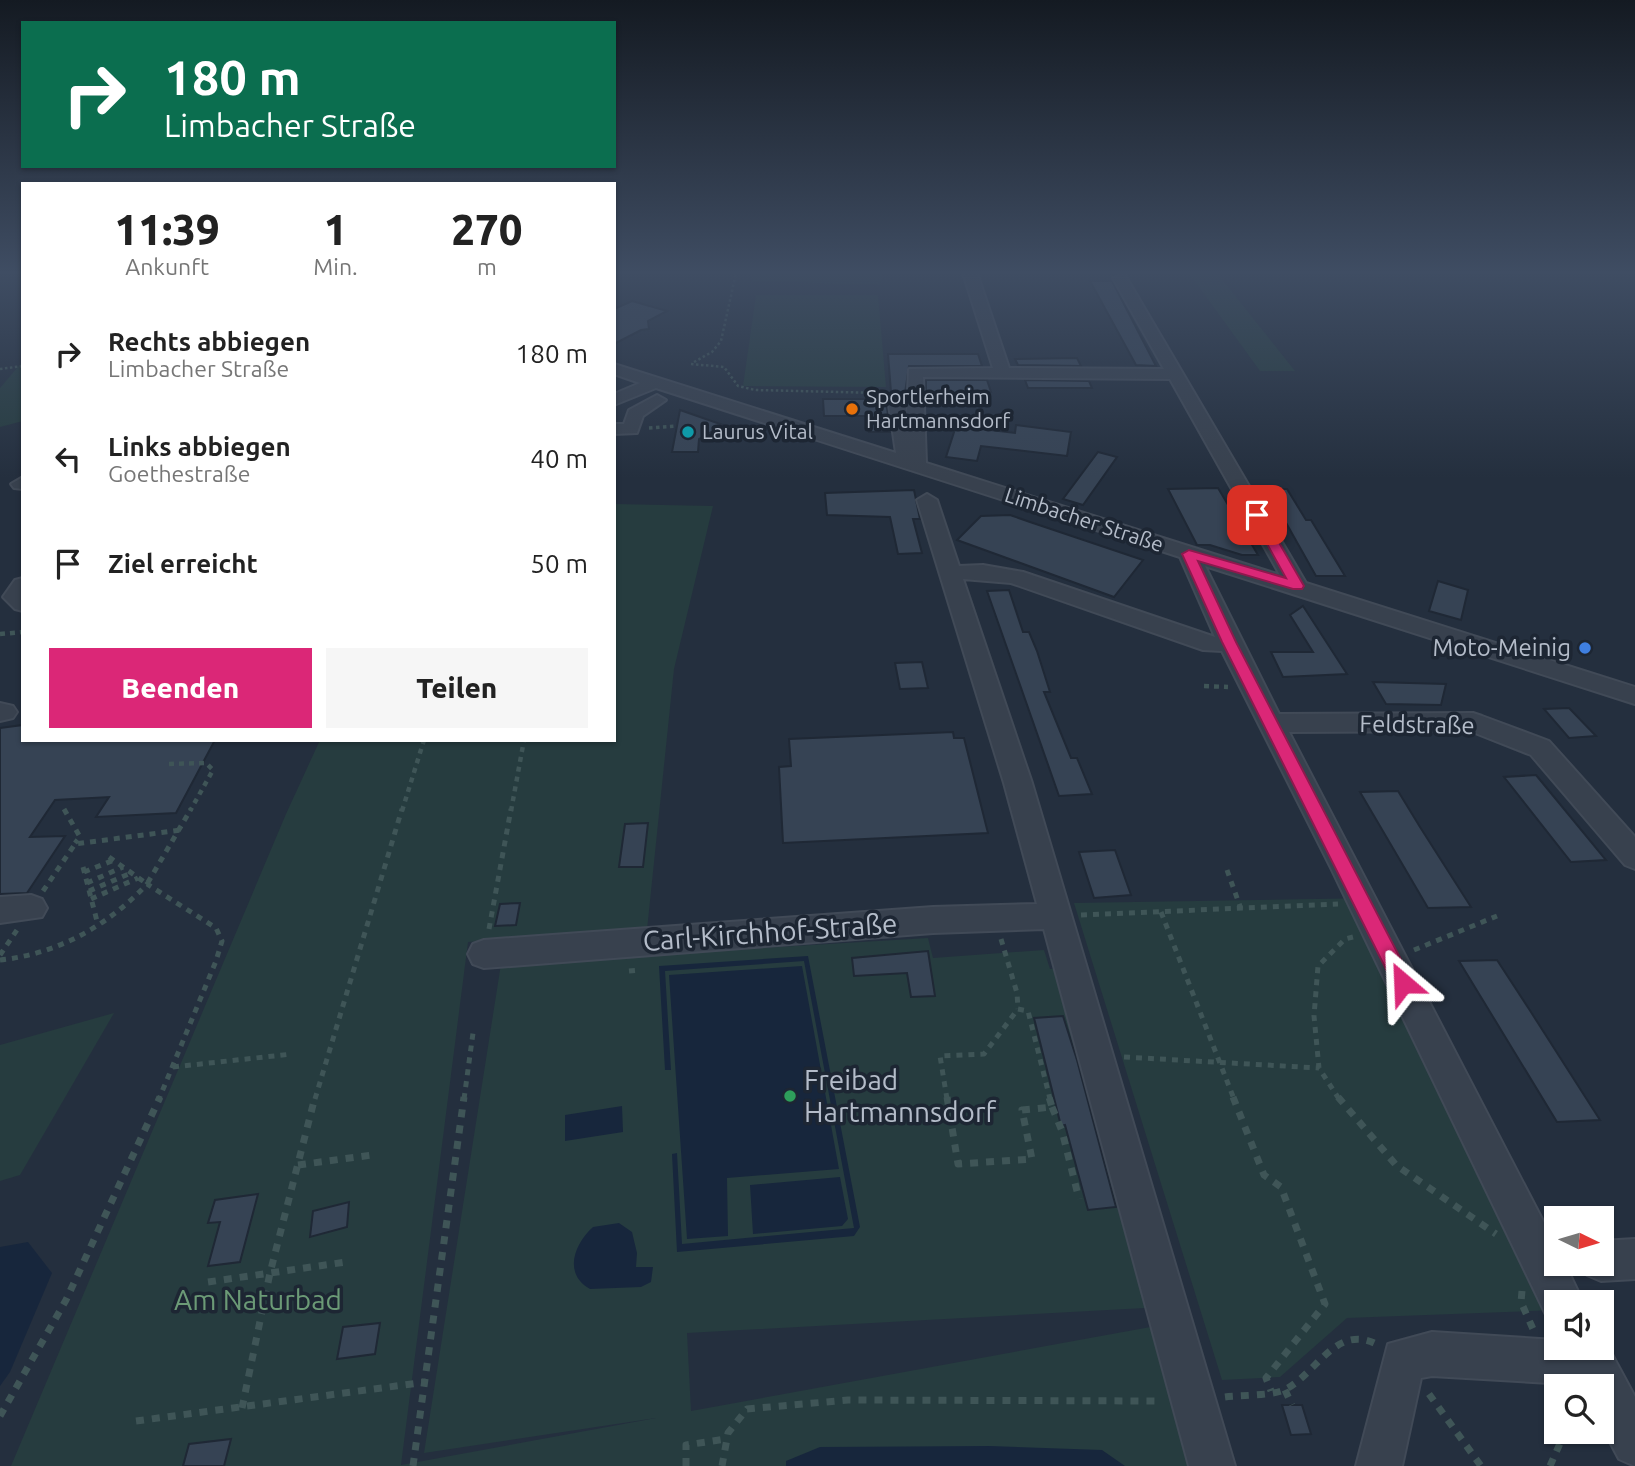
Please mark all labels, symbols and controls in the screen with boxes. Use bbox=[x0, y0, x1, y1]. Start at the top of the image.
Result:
icon: right bbox=[49, 49, 140, 140]
text: 180 m bbox=[164, 49, 301, 104]
text: Limbacher Straße bbox=[164, 107, 416, 143]
text: 11:39 bbox=[115, 206, 220, 253]
text: 1 bbox=[324, 206, 347, 253]
text: 270 bbox=[451, 206, 522, 253]
text: Ankunft bbox=[125, 254, 209, 279]
text: Min. bbox=[313, 254, 358, 279]
text: m bbox=[477, 254, 497, 279]
text: Rechts abbiegen bbox=[108, 327, 310, 356]
icon: right bbox=[49, 335, 87, 373]
text: 180 m bbox=[516, 339, 588, 368]
text: Limbacher Straße bbox=[108, 356, 289, 381]
place label: Sportlerheim Hartmannsdorf bbox=[866, 384, 1011, 432]
marker: Sportlerheim Hartmannsdorf bbox=[844, 401, 860, 417]
place label: Laurus Vital bbox=[702, 419, 813, 443]
marker: Laurus Vital bbox=[680, 424, 696, 440]
text: Links abbiegen bbox=[108, 432, 291, 461]
icon: left bbox=[49, 440, 87, 478]
text: 40 m bbox=[530, 444, 588, 473]
text: Goethestraße bbox=[108, 461, 250, 486]
street label: Limbacher Straße bbox=[1002, 482, 1167, 556]
pin bbox=[1227, 485, 1287, 545]
icon: arrive bbox=[1238, 496, 1276, 534]
icon: arrive bbox=[49, 545, 87, 583]
text: Ziel erreicht bbox=[108, 549, 258, 578]
text: 50 m bbox=[530, 549, 588, 578]
place label: Moto-Meinig bbox=[1432, 634, 1571, 661]
marker: Moto-Meinig bbox=[1577, 640, 1593, 656]
button: Beenden bbox=[49, 648, 312, 728]
button: Teilen bbox=[326, 648, 588, 728]
street label: Feldstraße bbox=[1359, 710, 1475, 739]
street label: Carl-Kirchhof-Straße bbox=[642, 907, 898, 956]
position arrow bbox=[1366, 946, 1440, 1020]
place label: Freibad Hartmannsdorf bbox=[804, 1064, 997, 1127]
marker: Freibad Hartmannsdorf bbox=[782, 1088, 798, 1104]
north arrow bbox=[1544, 1206, 1614, 1276]
map controls bbox=[1544, 1206, 1614, 1444]
park label: Am Naturbad bbox=[174, 1284, 342, 1315]
button: sound bbox=[1544, 1290, 1614, 1360]
button: search bbox=[1544, 1374, 1614, 1444]

